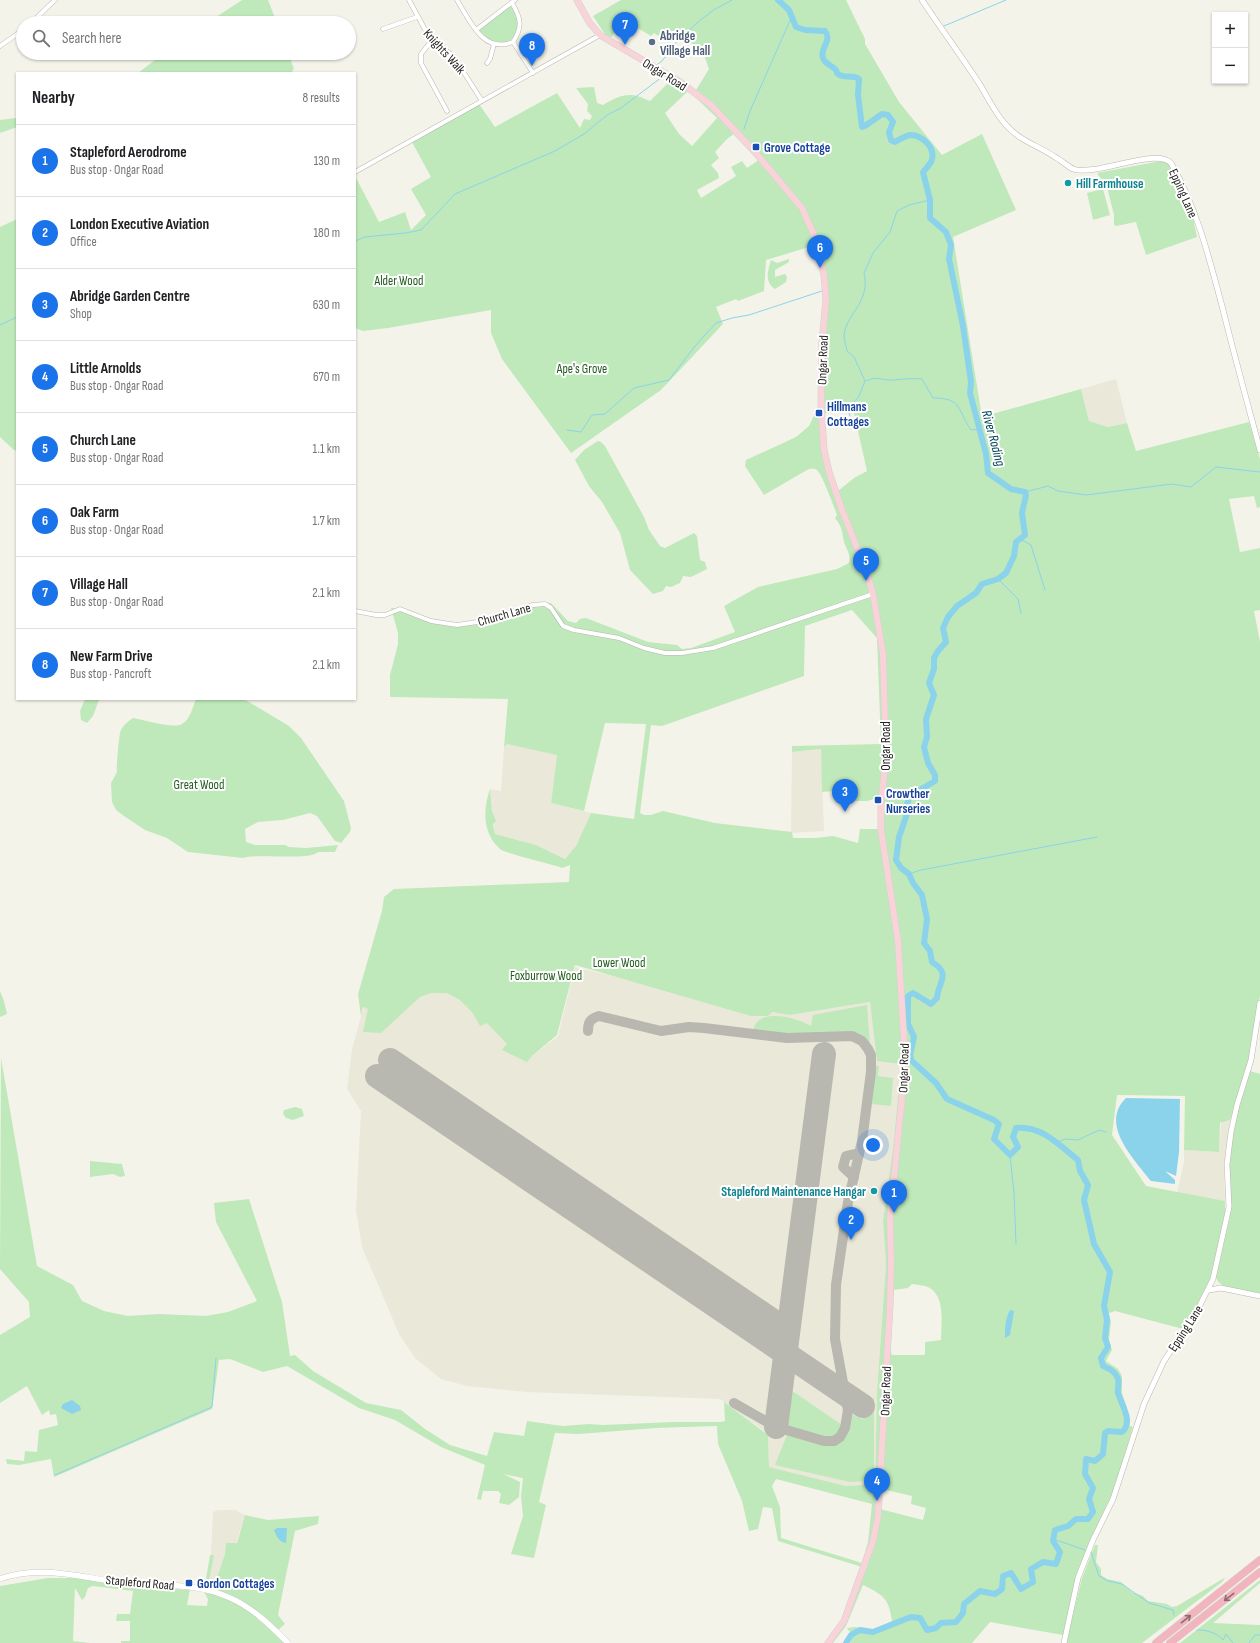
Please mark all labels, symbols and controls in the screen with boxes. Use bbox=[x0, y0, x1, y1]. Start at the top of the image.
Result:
pin: 7 bbox=[612, 12, 638, 45]
map controls bbox=[1212, 12, 1248, 84]
button: + bbox=[1212, 12, 1248, 48]
search box bbox=[16, 16, 356, 60]
street label: Knights Walk bbox=[420, 26, 469, 78]
icon: search bbox=[30, 27, 52, 49]
place label: Abridge Village Hall bbox=[659, 28, 710, 59]
text: Search here bbox=[62, 29, 122, 48]
pin: 8 bbox=[519, 33, 545, 66]
marker: Abridge Village Hall bbox=[647, 37, 657, 47]
button: − bbox=[1212, 48, 1248, 84]
street label: Ongar Road bbox=[639, 55, 690, 95]
text: Nearby bbox=[32, 88, 75, 108]
text: 8 results bbox=[302, 90, 340, 106]
place label: Grove Cottage bbox=[764, 140, 831, 156]
marker: Grove Cottage bbox=[751, 142, 761, 152]
text: Stapleford Aerodrome bbox=[70, 143, 187, 162]
text: 1 bbox=[42, 153, 48, 169]
text: 130 m bbox=[314, 153, 340, 169]
text: Bus stop · Ongar Road bbox=[70, 162, 163, 178]
street label: Epping Lane bbox=[1165, 166, 1201, 220]
place label: Hill Farmhouse bbox=[1076, 176, 1144, 192]
marker: Hill Farmhouse bbox=[1063, 178, 1073, 188]
text: London Executive Aviation bbox=[70, 215, 209, 234]
text: 2 bbox=[42, 225, 48, 241]
text: 180 m bbox=[314, 225, 340, 241]
text: Office bbox=[70, 234, 97, 250]
pin: 6 bbox=[807, 235, 833, 268]
park label: Alder Wood bbox=[373, 273, 424, 289]
text: Abridge Garden Centre bbox=[70, 287, 190, 306]
text: 3 bbox=[42, 297, 48, 313]
text: 630 m bbox=[313, 297, 340, 313]
text: Shop bbox=[70, 306, 92, 322]
street label: Ongar Road bbox=[814, 335, 832, 385]
text: Little Arnolds bbox=[70, 359, 141, 378]
park label: Ape's Grove bbox=[556, 361, 607, 377]
text: 4 bbox=[42, 369, 48, 385]
text: 670 m bbox=[313, 369, 340, 385]
text: Bus stop · Ongar Road bbox=[70, 378, 163, 394]
place label: Hillmans Cottages bbox=[827, 399, 869, 430]
marker: Hillmans Cottages bbox=[814, 408, 824, 418]
water label: River Roding bbox=[978, 408, 1009, 468]
text: Church Lane bbox=[70, 431, 136, 450]
text: 5 bbox=[42, 441, 48, 457]
text: 1.1 km bbox=[313, 441, 340, 457]
text: Bus stop · Ongar Road bbox=[70, 450, 163, 466]
text: Oak Farm bbox=[70, 503, 119, 522]
text: 6 bbox=[42, 513, 48, 529]
text: 1.7 km bbox=[312, 513, 340, 529]
text: Bus stop · Ongar Road bbox=[70, 522, 163, 538]
pin: 5 bbox=[853, 548, 879, 581]
text: Village Hall bbox=[70, 575, 128, 594]
text: 7 bbox=[42, 585, 48, 601]
text: 2.1 km bbox=[312, 585, 340, 601]
text: Bus stop · Ongar Road bbox=[70, 594, 163, 610]
street label: Church Lane bbox=[476, 600, 533, 630]
text: New Farm Drive bbox=[70, 647, 153, 666]
text: 8 bbox=[42, 657, 48, 673]
text: 2.1 km bbox=[312, 657, 340, 673]
text: Bus stop · Pancroft bbox=[70, 666, 152, 682]
street label: Ongar Road bbox=[878, 721, 894, 771]
park label: Great Wood bbox=[174, 777, 224, 793]
pin: 3 bbox=[832, 779, 858, 812]
place label: Crowther Nurseries bbox=[886, 786, 930, 817]
marker: Crowther Nurseries bbox=[873, 795, 883, 805]
park label: Lower Wood bbox=[593, 955, 645, 971]
park label: Foxburrow Wood bbox=[510, 968, 582, 984]
street label: Ongar Road bbox=[895, 1043, 913, 1093]
your location bbox=[863, 1135, 883, 1155]
pin: 1 bbox=[881, 1180, 907, 1213]
place label: Stapleford Maintenance Hangar bbox=[721, 1184, 866, 1200]
marker: Stapleford Maintenance Hangar bbox=[869, 1186, 879, 1196]
pin: 2 bbox=[838, 1207, 864, 1240]
street label: Epping Lane bbox=[1165, 1302, 1207, 1355]
street label: Ongar Road bbox=[877, 1366, 895, 1416]
pin: 4 bbox=[864, 1468, 890, 1501]
street label: Stapleford Road bbox=[105, 1572, 175, 1594]
place label: Gordon Cottages bbox=[197, 1576, 275, 1592]
marker: Gordon Cottages bbox=[184, 1578, 194, 1588]
one-way arrow bbox=[1224, 1592, 1235, 1601]
one-way arrow bbox=[1181, 1614, 1192, 1623]

